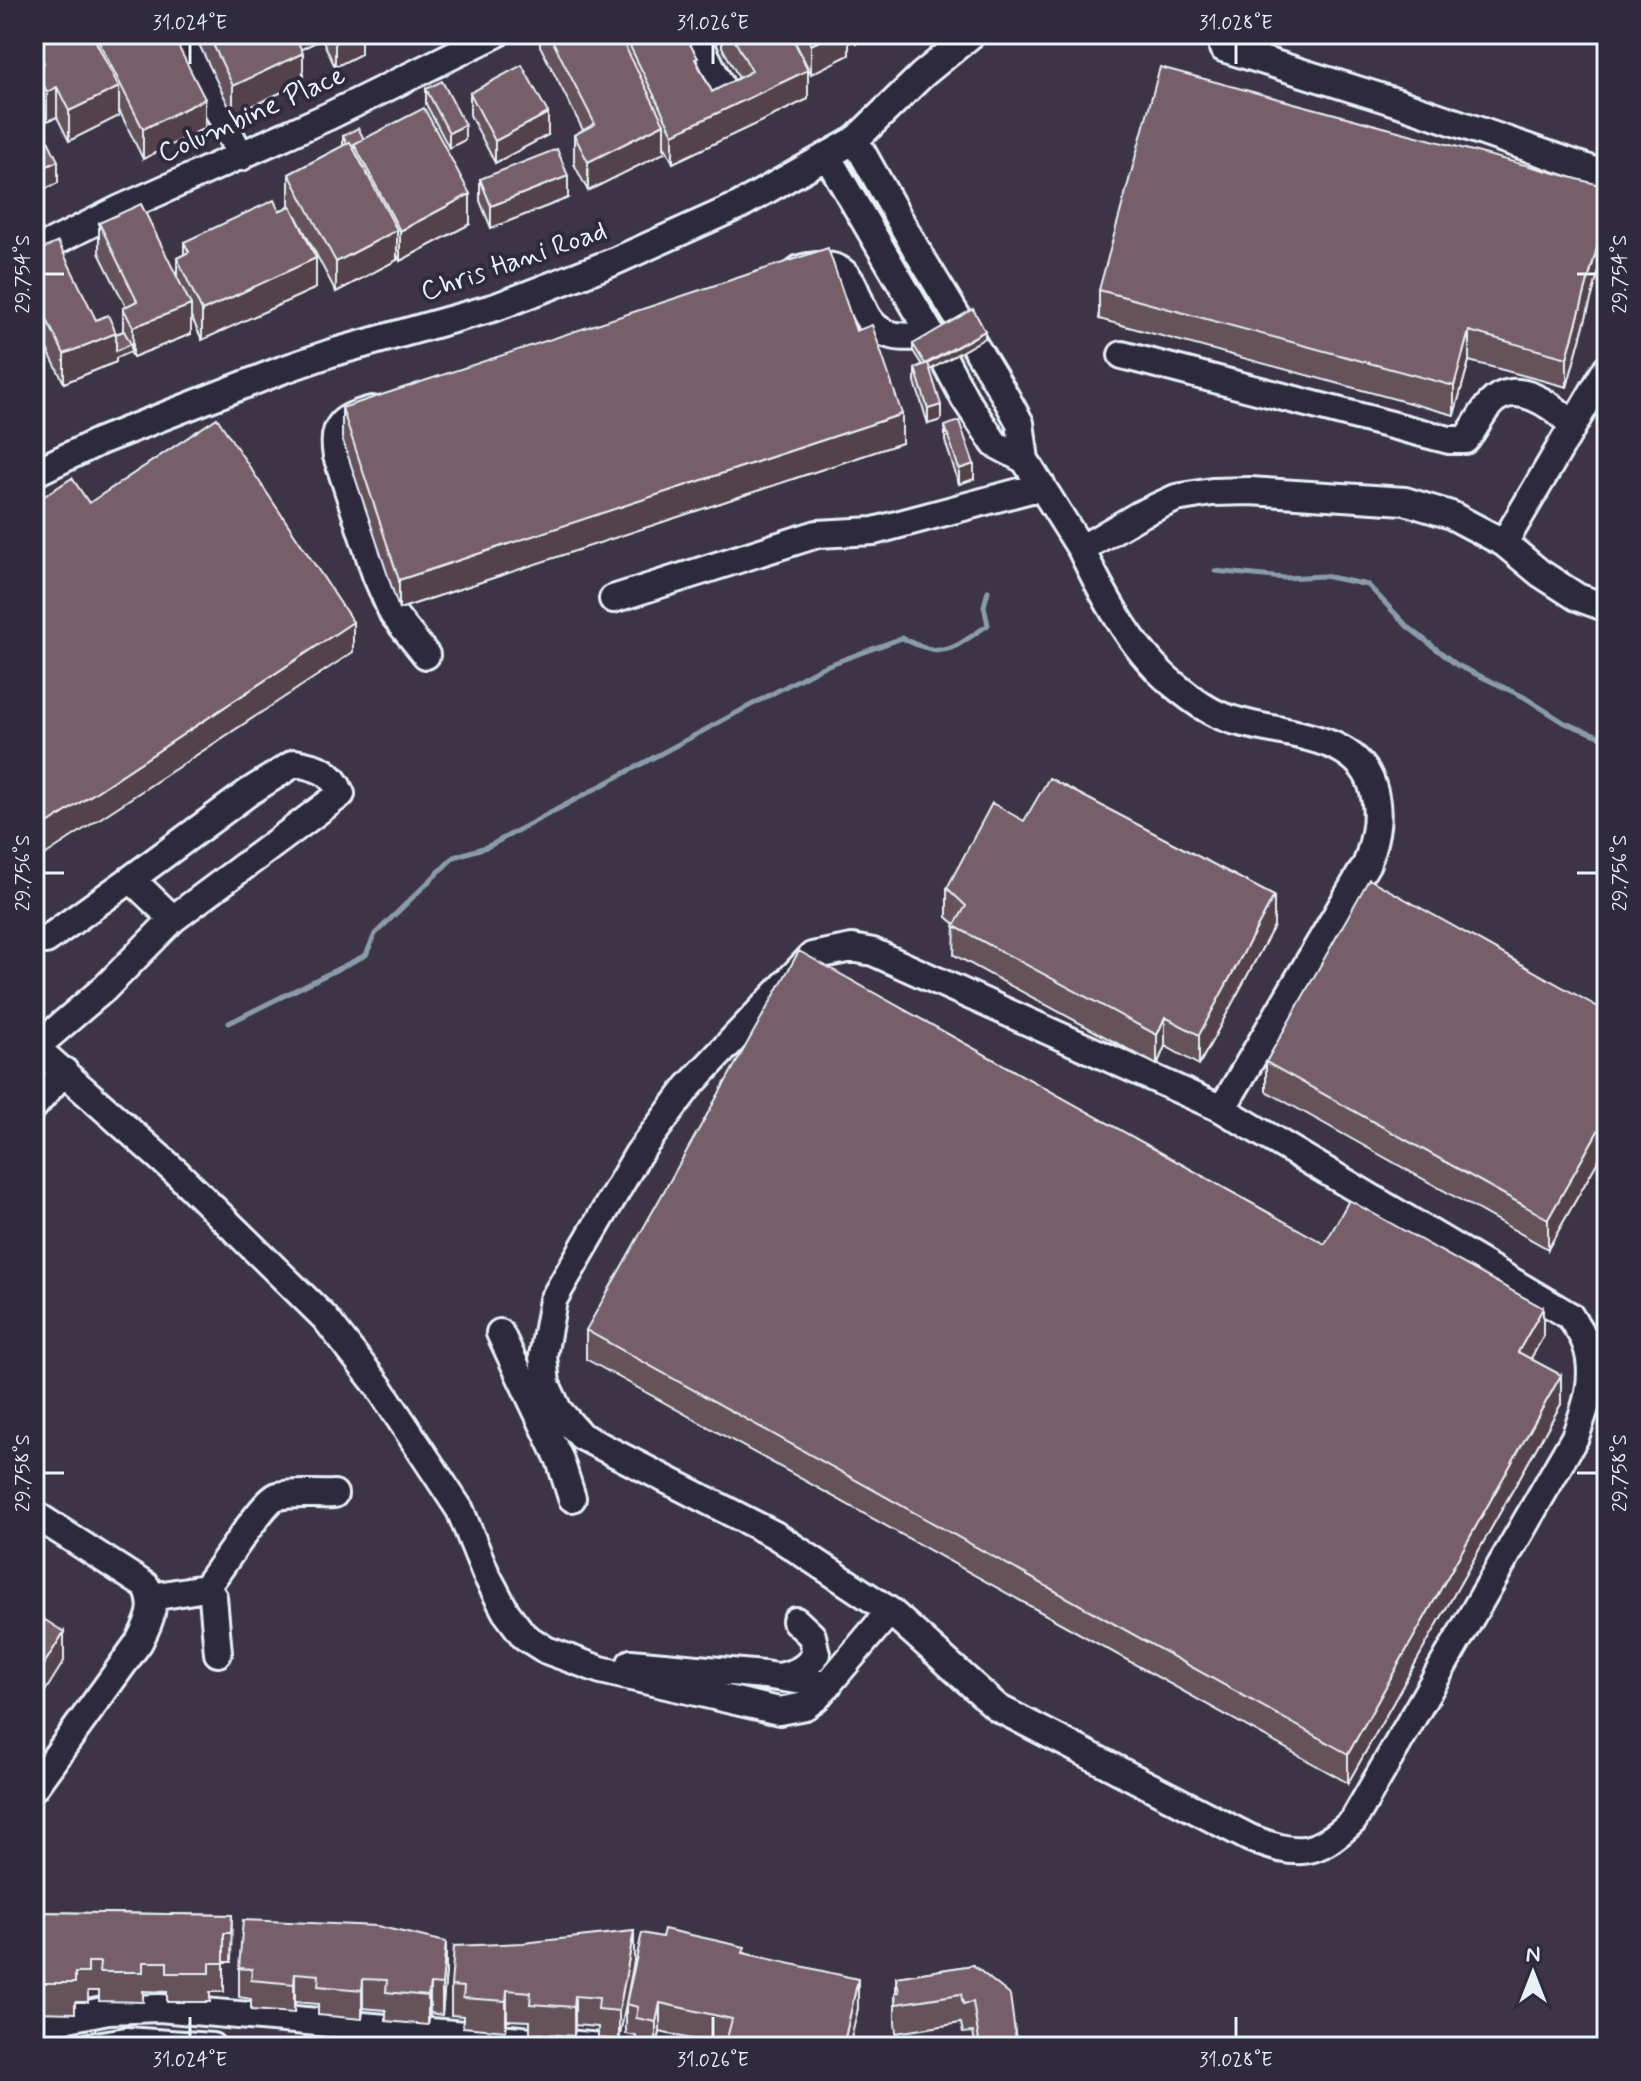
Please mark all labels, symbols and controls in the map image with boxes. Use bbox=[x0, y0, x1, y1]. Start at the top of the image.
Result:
text: 31.024°E bbox=[153, 10, 227, 37]
text: 31.026°E bbox=[677, 10, 749, 37]
text: 31.028°E bbox=[1199, 10, 1273, 37]
street label: Columbine Place bbox=[152, 57, 352, 173]
street label: Chris Hani Road bbox=[416, 213, 612, 311]
text: 29.754°S bbox=[10, 235, 37, 313]
text: 29.754°S bbox=[1607, 235, 1634, 313]
text: 29.756°S bbox=[10, 835, 37, 911]
text: 29.756°S bbox=[1607, 835, 1634, 911]
text: 29.758°S bbox=[10, 1434, 37, 1512]
text: 29.758°S bbox=[1607, 1434, 1634, 1512]
north arrow bbox=[1493, 1933, 1573, 2013]
text: N bbox=[1526, 1941, 1540, 1969]
text: 31.024°E bbox=[153, 2047, 227, 2074]
text: 31.026°E bbox=[677, 2047, 749, 2074]
text: 31.028°E bbox=[1199, 2047, 1273, 2074]

